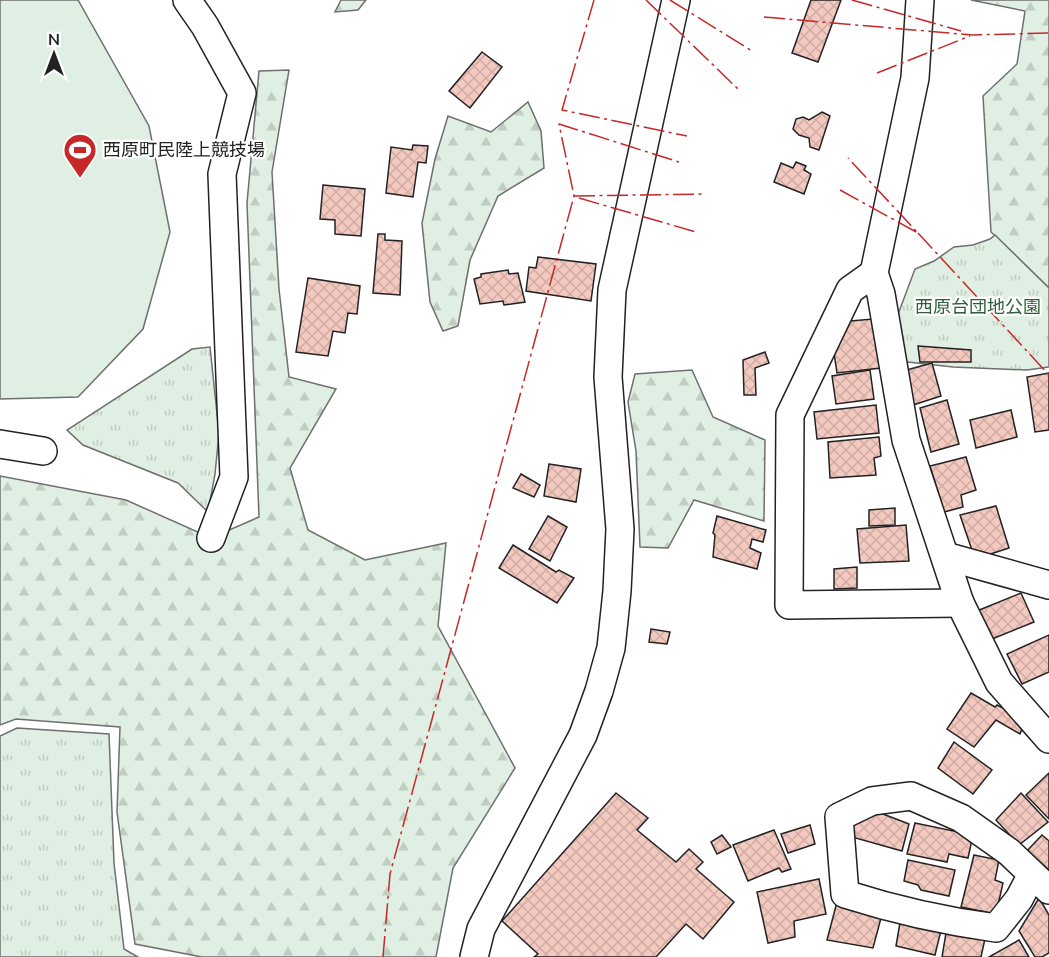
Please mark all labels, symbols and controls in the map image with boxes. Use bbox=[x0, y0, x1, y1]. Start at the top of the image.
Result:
north arrow bbox=[24, 24, 84, 84]
text: N bbox=[48, 29, 60, 51]
sports icon: 西原町民陸上競技場 bbox=[62, 132, 98, 179]
place label: 西原町民陸上競技場 bbox=[103, 138, 265, 162]
park label: 西原台団地公園 bbox=[915, 295, 1041, 319]

